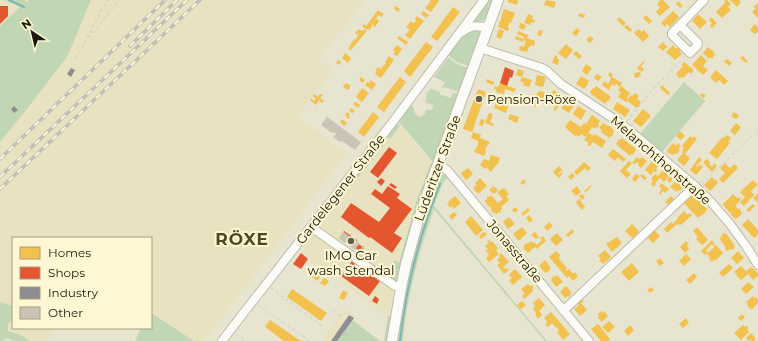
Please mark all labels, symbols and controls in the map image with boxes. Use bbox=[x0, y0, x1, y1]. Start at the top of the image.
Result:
north arrow bbox=[12, 12, 52, 52]
text: N bbox=[19, 16, 34, 32]
place label: Pension-Röxe bbox=[487, 91, 577, 107]
marker: Pension-Röxe bbox=[474, 94, 484, 104]
street label: Melanchthonstraße bbox=[608, 112, 715, 208]
street label: Lüderitzer Straße bbox=[410, 113, 464, 223]
street label: Gardelegener Straße bbox=[292, 131, 388, 247]
street label: Jonasstraße bbox=[483, 215, 546, 286]
district label: RÖXE bbox=[215, 229, 269, 249]
marker: IMO Car wash Stendal bbox=[346, 236, 356, 246]
legend bbox=[12, 237, 152, 329]
text: Homes bbox=[48, 245, 91, 260]
place label: IMO Car wash Stendal bbox=[307, 247, 395, 278]
text: Shops bbox=[48, 265, 85, 280]
text: Industry bbox=[48, 285, 98, 300]
text: Other bbox=[48, 305, 83, 320]

